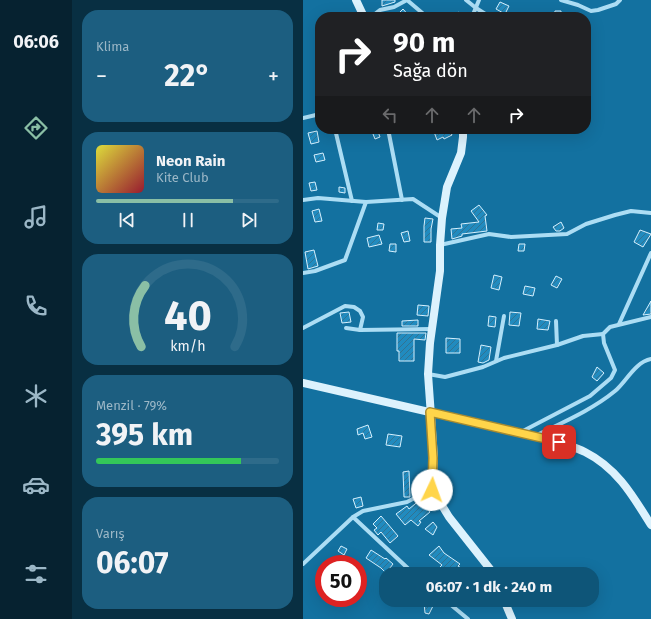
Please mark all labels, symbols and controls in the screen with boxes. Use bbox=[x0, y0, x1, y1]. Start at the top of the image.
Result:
text: 90 m bbox=[393, 26, 455, 59]
icon: right bbox=[327, 28, 379, 80]
text: 06:06 bbox=[13, 31, 59, 53]
text: Klima bbox=[96, 39, 129, 54]
text: 22° bbox=[164, 58, 211, 94]
text: Sağa dön bbox=[393, 60, 468, 82]
text: − bbox=[96, 63, 107, 90]
text: + bbox=[268, 63, 279, 90]
icon: left bbox=[379, 104, 401, 126]
icon: ahead bbox=[421, 104, 443, 126]
icon: ahead bbox=[463, 104, 485, 126]
icon: right bbox=[505, 104, 527, 126]
icon: directions bbox=[22, 114, 50, 142]
text: Neon Rain bbox=[156, 152, 225, 170]
text: Kite Club bbox=[156, 170, 209, 185]
icon: music bbox=[22, 203, 50, 231]
icon: previous bbox=[116, 209, 138, 231]
icon: pause bbox=[177, 209, 199, 231]
icon: next bbox=[238, 209, 260, 231]
text: 40 bbox=[164, 291, 211, 341]
icon: phone bbox=[22, 292, 50, 320]
text: km/h bbox=[170, 338, 205, 355]
icon: climate bbox=[22, 382, 50, 410]
text: Menzil · 79% bbox=[96, 398, 167, 413]
text: 395 km bbox=[96, 417, 193, 453]
pin bbox=[542, 425, 576, 459]
icon: arrive bbox=[548, 431, 570, 453]
position arrow bbox=[411, 469, 453, 511]
icon: car bbox=[22, 471, 50, 499]
text: Varış bbox=[96, 526, 125, 541]
text: 06:07 bbox=[96, 545, 169, 581]
speed limit sign: 50 bbox=[315, 555, 367, 607]
icon: filters bbox=[22, 560, 50, 588]
text: 06:07 · 1 dk · 240 m bbox=[426, 578, 552, 596]

